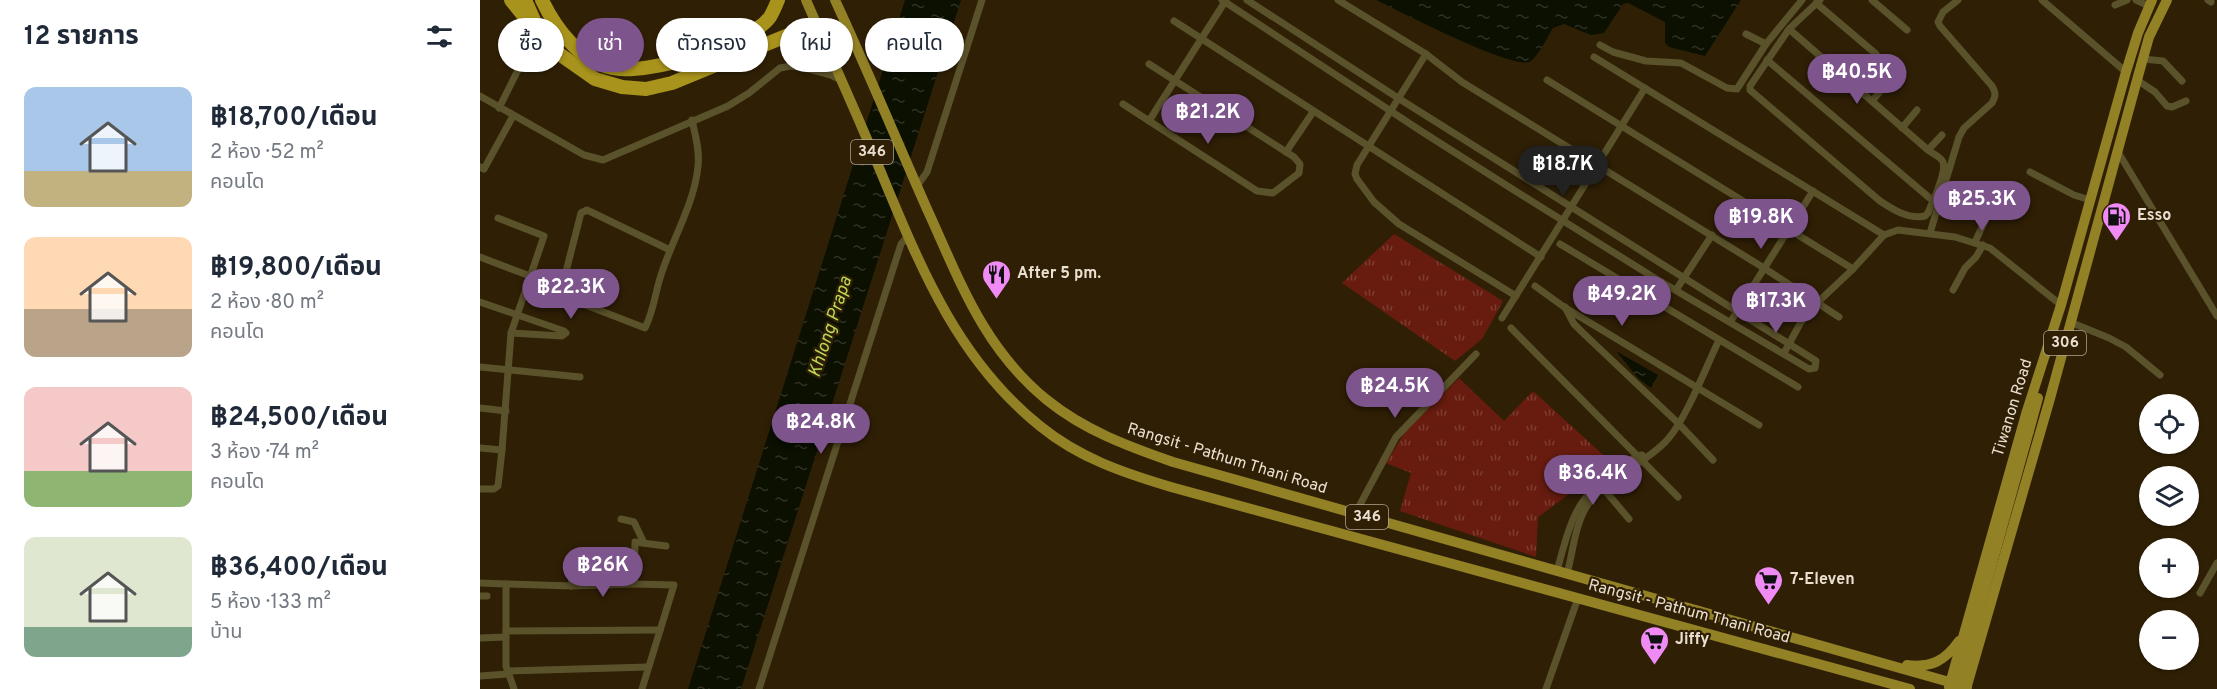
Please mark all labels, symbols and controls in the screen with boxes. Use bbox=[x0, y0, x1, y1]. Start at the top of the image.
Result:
chip: ซื้อ bbox=[498, 18, 564, 72]
chip: เช่า bbox=[576, 18, 644, 72]
chip: ตัวกรอง bbox=[656, 18, 768, 72]
chip: ใหม่ bbox=[780, 18, 853, 72]
chip: คอนโด bbox=[865, 18, 964, 72]
icon: filters bbox=[423, 20, 456, 53]
text: 12 รายการ bbox=[24, 21, 139, 54]
pin: ฿40.5K bbox=[1808, 54, 1906, 105]
text: ฿40.5K bbox=[1821, 60, 1893, 86]
pin: ฿21.2K bbox=[1159, 94, 1257, 145]
text: ฿21.2K bbox=[1175, 100, 1241, 126]
text: ฿18,700/เดือน bbox=[210, 102, 378, 135]
icon: home bbox=[72, 111, 144, 183]
text: 2 ห้อง · 52 m² bbox=[210, 140, 324, 166]
road number: 346 bbox=[851, 140, 893, 164]
pin: ฿18.7K bbox=[1514, 146, 1612, 197]
text: ฿18.7K bbox=[1532, 152, 1594, 178]
text: คอนโด bbox=[210, 170, 264, 196]
pin: ฿25.3K bbox=[1933, 181, 2031, 232]
text: ฿25.3K bbox=[1947, 187, 2017, 213]
pin: ฿19.8K bbox=[1712, 199, 1810, 250]
fuel station icon: Esso bbox=[2100, 200, 2132, 242]
text: ฿19.8K bbox=[1728, 205, 1794, 231]
place label: Esso bbox=[2137, 206, 2171, 226]
text: ฿19,800/เดือน bbox=[210, 252, 382, 285]
restaurant icon: After 5 pm. bbox=[980, 258, 1012, 300]
icon: home bbox=[72, 261, 144, 333]
place label: After 5 pm. bbox=[1017, 264, 1101, 284]
pin: ฿22.3K bbox=[522, 269, 620, 320]
water label: Khlong Prapa bbox=[804, 273, 858, 380]
text: ฿22.3K bbox=[536, 275, 606, 301]
pin: ฿49.2K bbox=[1573, 276, 1671, 327]
text: ฿49.2K bbox=[1587, 282, 1657, 308]
pin: ฿17.3K bbox=[1727, 283, 1825, 334]
text: ฿17.3K bbox=[1746, 289, 1806, 315]
text: 2 ห้อง · 80 m² bbox=[210, 290, 324, 316]
text: คอนโด bbox=[210, 320, 264, 346]
road number: 306 bbox=[2044, 331, 2086, 355]
street label: Tiwanon Road bbox=[1989, 357, 2037, 459]
pin: ฿24.5K bbox=[1346, 368, 1444, 419]
text: ฿24.5K bbox=[1360, 374, 1430, 400]
map controls bbox=[2139, 394, 2199, 670]
button: locate bbox=[2139, 394, 2199, 454]
text: ฿24,500/เดือน bbox=[210, 402, 388, 435]
pin: ฿24.8K bbox=[772, 404, 870, 455]
text: ฿24.8K bbox=[786, 410, 856, 436]
icon: home bbox=[72, 411, 144, 483]
street label: Rangsit - Pathum Thani Road bbox=[1124, 419, 1330, 499]
text: 3 ห้อง · 74 m² bbox=[210, 440, 319, 466]
pin: ฿36.4K bbox=[1544, 455, 1642, 506]
text: ฿36.4K bbox=[1558, 461, 1628, 487]
button: layers bbox=[2139, 466, 2199, 526]
text: คอนโด bbox=[210, 470, 264, 496]
road number: 346 bbox=[1346, 505, 1388, 529]
button: + bbox=[2139, 538, 2199, 598]
pin: ฿26K bbox=[567, 547, 639, 598]
text: ฿36,400/เดือน bbox=[210, 552, 388, 585]
text: ฿26K bbox=[577, 553, 629, 579]
icon: home bbox=[72, 561, 144, 633]
supermarket icon: 7-Eleven bbox=[1753, 564, 1785, 606]
place label: 7-Eleven bbox=[1790, 570, 1855, 590]
street label: Rangsit - Pathum Thani Road bbox=[1586, 575, 1792, 649]
text: 5 ห้อง · 133 m² bbox=[210, 590, 331, 616]
button: − bbox=[2139, 610, 2199, 670]
text: บ้าน bbox=[210, 620, 242, 646]
supermarket icon: Jiffy bbox=[1638, 624, 1670, 666]
place label: Jiffy bbox=[1675, 630, 1709, 650]

